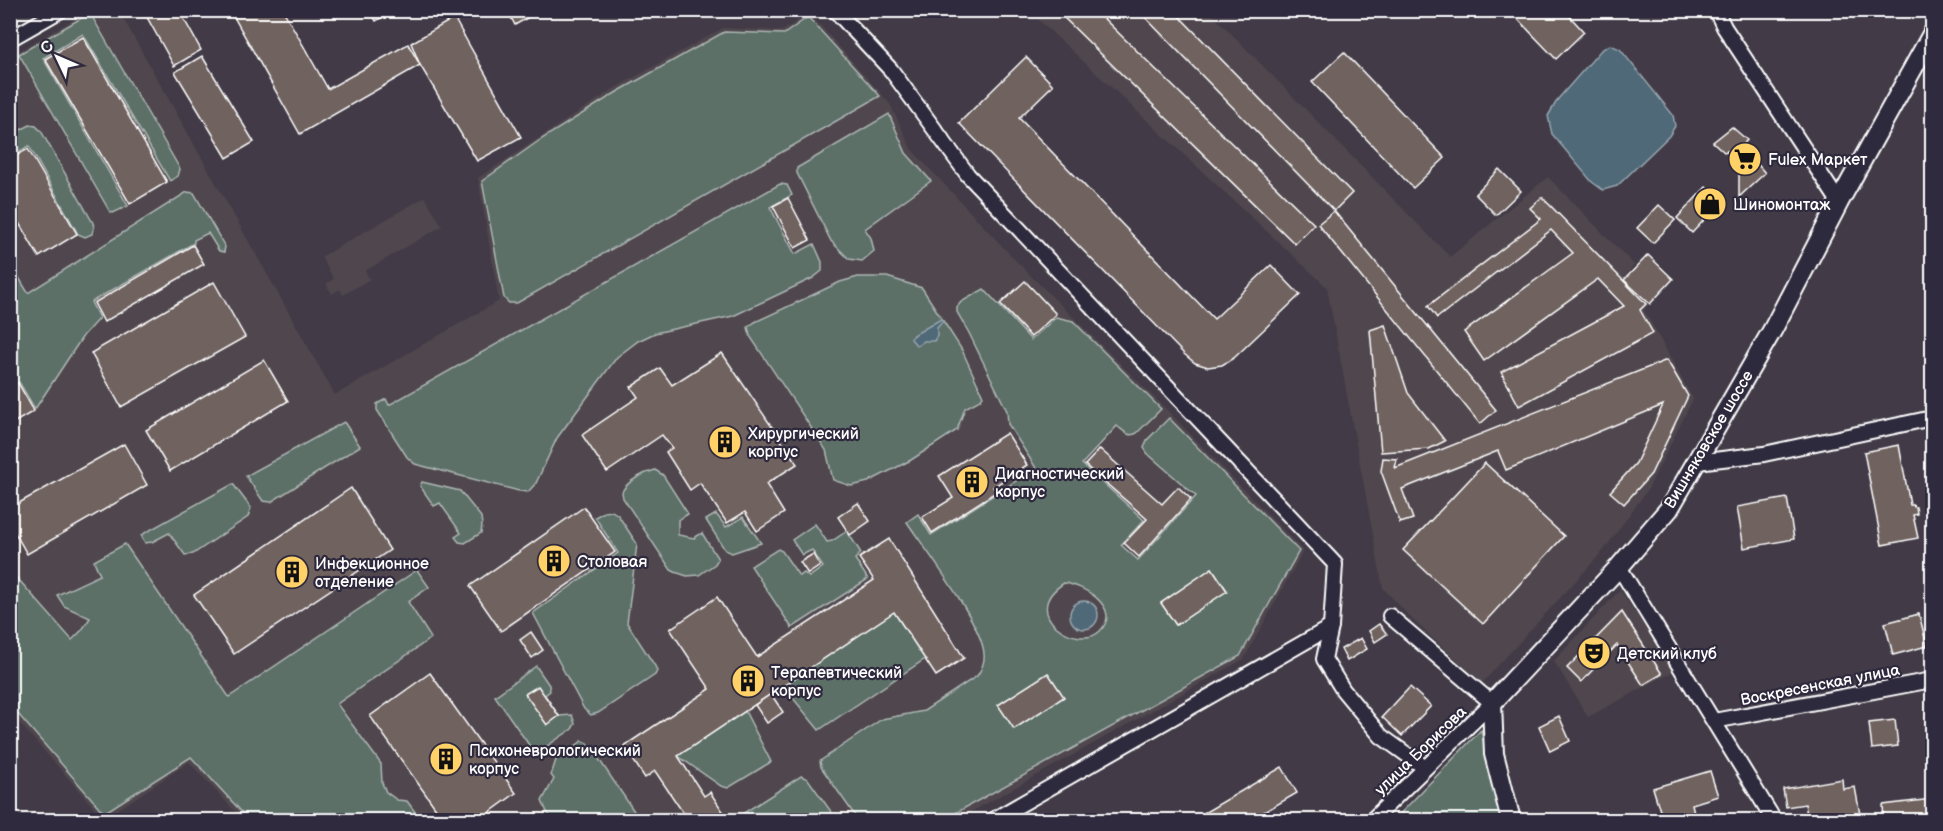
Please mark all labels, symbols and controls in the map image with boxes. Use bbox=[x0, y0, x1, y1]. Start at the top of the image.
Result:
north arrow bbox=[27, 27, 87, 87]
text: С bbox=[37, 37, 58, 58]
supermarket icon: Fulex Маркет bbox=[1727, 141, 1763, 177]
place label: Fulex Маркет bbox=[1768, 151, 1868, 170]
shop icon: Шиномонтаж bbox=[1692, 186, 1728, 222]
place label: Шиномонтаж bbox=[1733, 196, 1831, 215]
street label: Вишняковское шоссе bbox=[1661, 367, 1758, 512]
building icon: Хирургический корпус bbox=[707, 424, 743, 460]
place label: Хирургический корпус bbox=[748, 425, 859, 462]
building icon: Диагностический корпус bbox=[954, 464, 990, 500]
place label: Диагностический корпус bbox=[995, 465, 1124, 502]
building icon: Столовая bbox=[536, 543, 572, 579]
place label: Столовая bbox=[577, 553, 647, 572]
building icon: Инфекционное отделение bbox=[274, 554, 310, 590]
place label: Инфекционное отделение bbox=[315, 555, 429, 592]
theatre icon: Детский клуб bbox=[1576, 635, 1612, 671]
place label: Детский клуб bbox=[1617, 645, 1717, 664]
street label: Воскресенская улица bbox=[1739, 661, 1902, 710]
building icon: Терапевтический корпус bbox=[730, 663, 766, 699]
place label: Терапевтический корпус bbox=[771, 664, 902, 701]
street label: улица Борисова bbox=[1371, 702, 1471, 800]
building icon: Психоневрологический корпус bbox=[428, 741, 464, 777]
place label: Психоневрологический корпус bbox=[469, 742, 641, 779]

